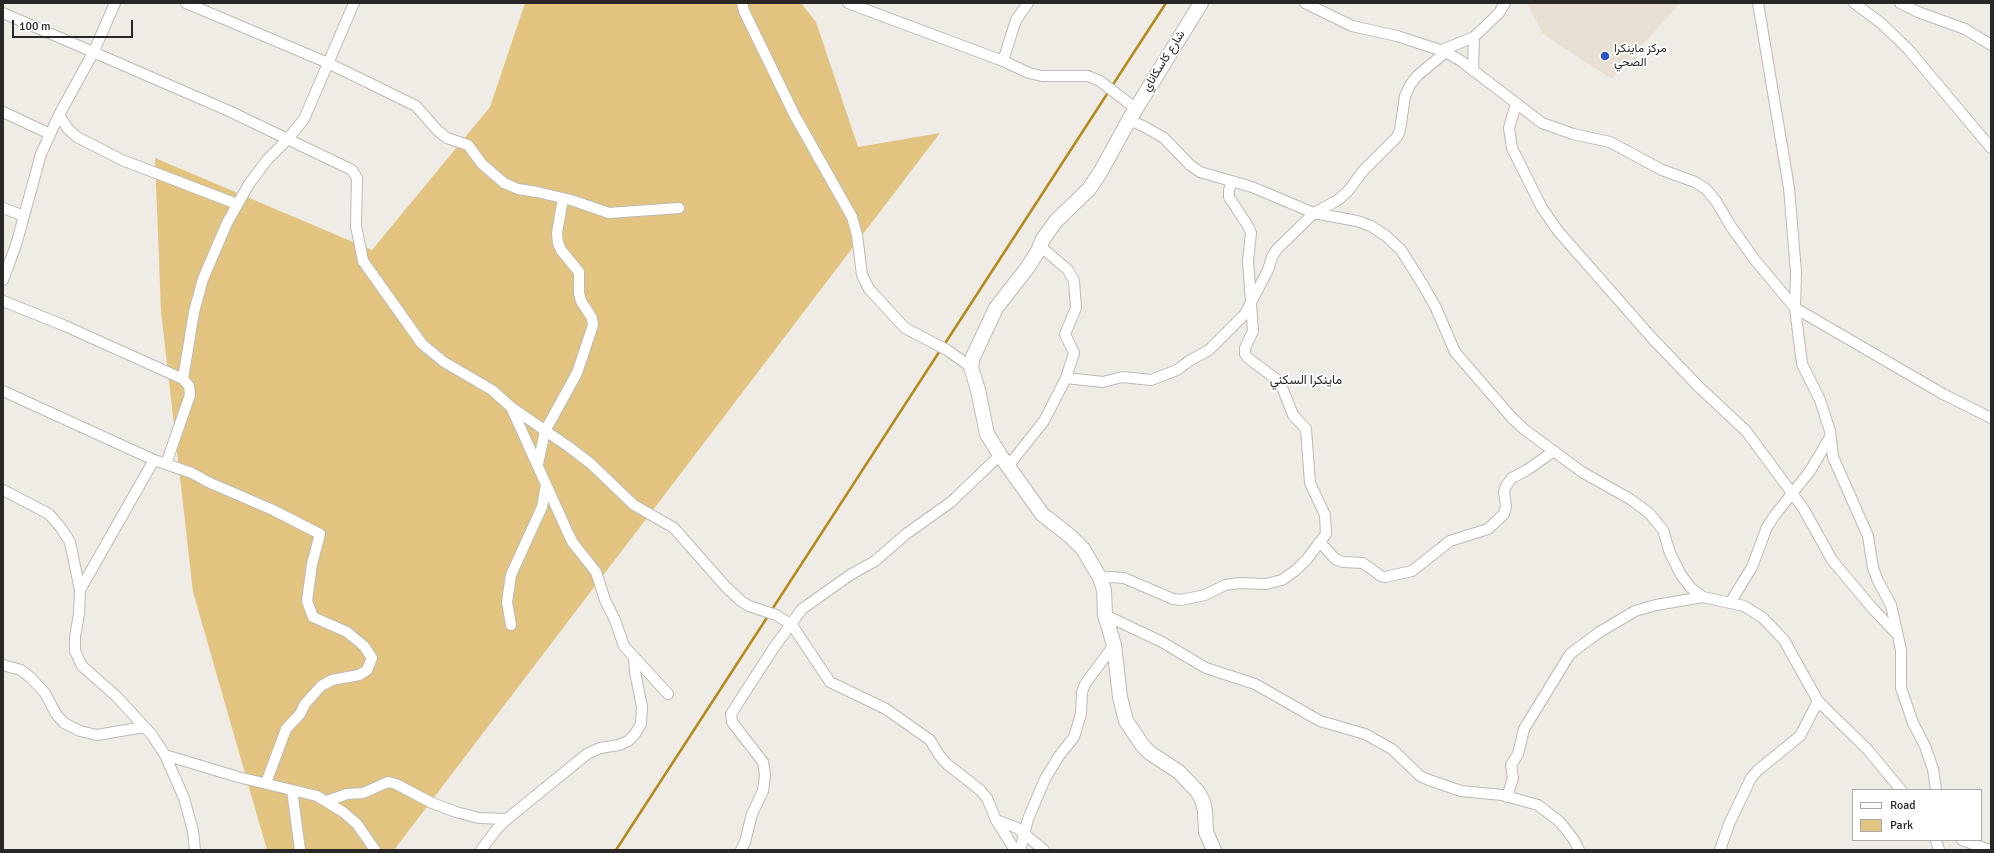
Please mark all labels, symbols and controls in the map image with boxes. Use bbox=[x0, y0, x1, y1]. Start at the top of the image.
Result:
scale bar bbox=[14, 12, 135, 38]
text: 100 m bbox=[19, 19, 51, 34]
street label: شارع كاسكاناي bbox=[1140, 28, 1188, 94]
place label: مركز ماينكرا الصحي bbox=[1614, 42, 1667, 70]
marker: مركز ماينكرا الصحي bbox=[1599, 50, 1611, 62]
district label: ماينكرا السكني bbox=[1270, 373, 1342, 389]
legend bbox=[1852, 789, 1982, 841]
text: Road bbox=[1890, 798, 1916, 813]
text: Park bbox=[1890, 818, 1913, 833]

